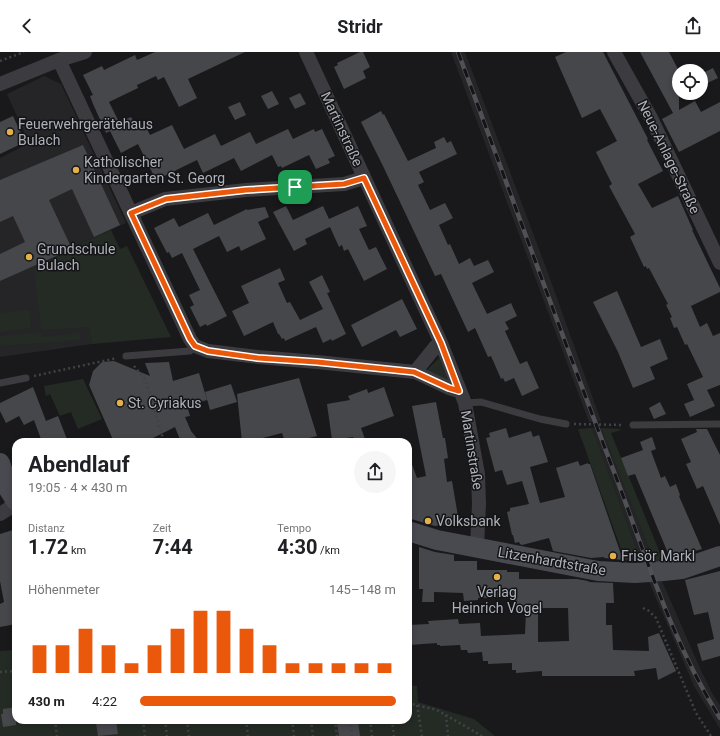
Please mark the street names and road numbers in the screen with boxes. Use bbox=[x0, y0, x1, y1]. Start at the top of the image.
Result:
street label: Martinstraße bbox=[318, 89, 366, 169]
street label: Neue-Anlage-Straße bbox=[635, 98, 703, 216]
street label: Martinstraße bbox=[458, 409, 486, 491]
street label: Litzenhardtstraße bbox=[497, 544, 607, 578]

